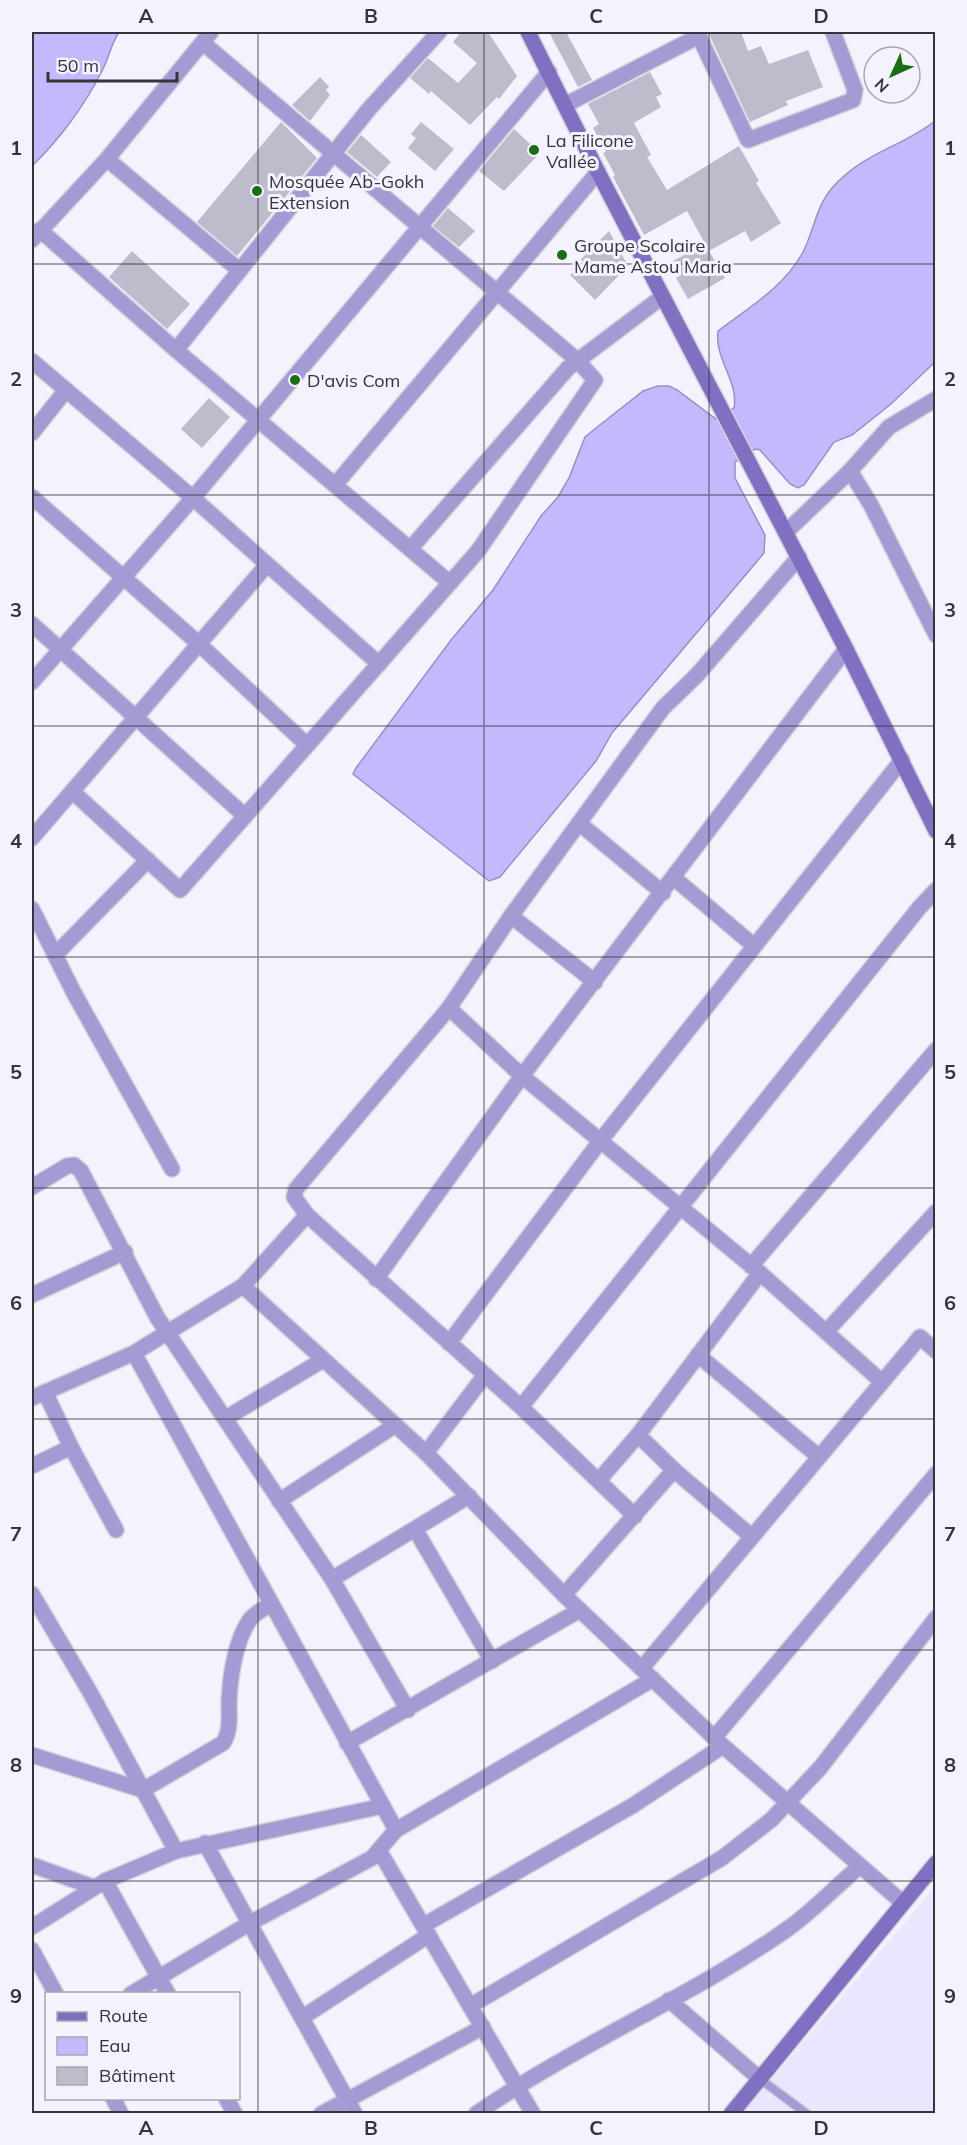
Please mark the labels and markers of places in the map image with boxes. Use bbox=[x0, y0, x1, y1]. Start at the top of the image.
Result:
place label: La Filicone Vallée bbox=[546, 129, 634, 173]
marker: La Filicone Vallée bbox=[527, 143, 541, 157]
place label: Mosquée Ab-Gokh Extension bbox=[269, 170, 424, 214]
marker: Mosquée Ab-Gokh Extension bbox=[250, 184, 264, 198]
place label: Groupe Scolaire Mame Astou Maria bbox=[574, 234, 732, 278]
marker: Groupe Scolaire Mame Astou Maria bbox=[555, 248, 569, 262]
place label: D'avis Com bbox=[307, 369, 400, 392]
marker: D'avis Com bbox=[288, 373, 302, 387]

